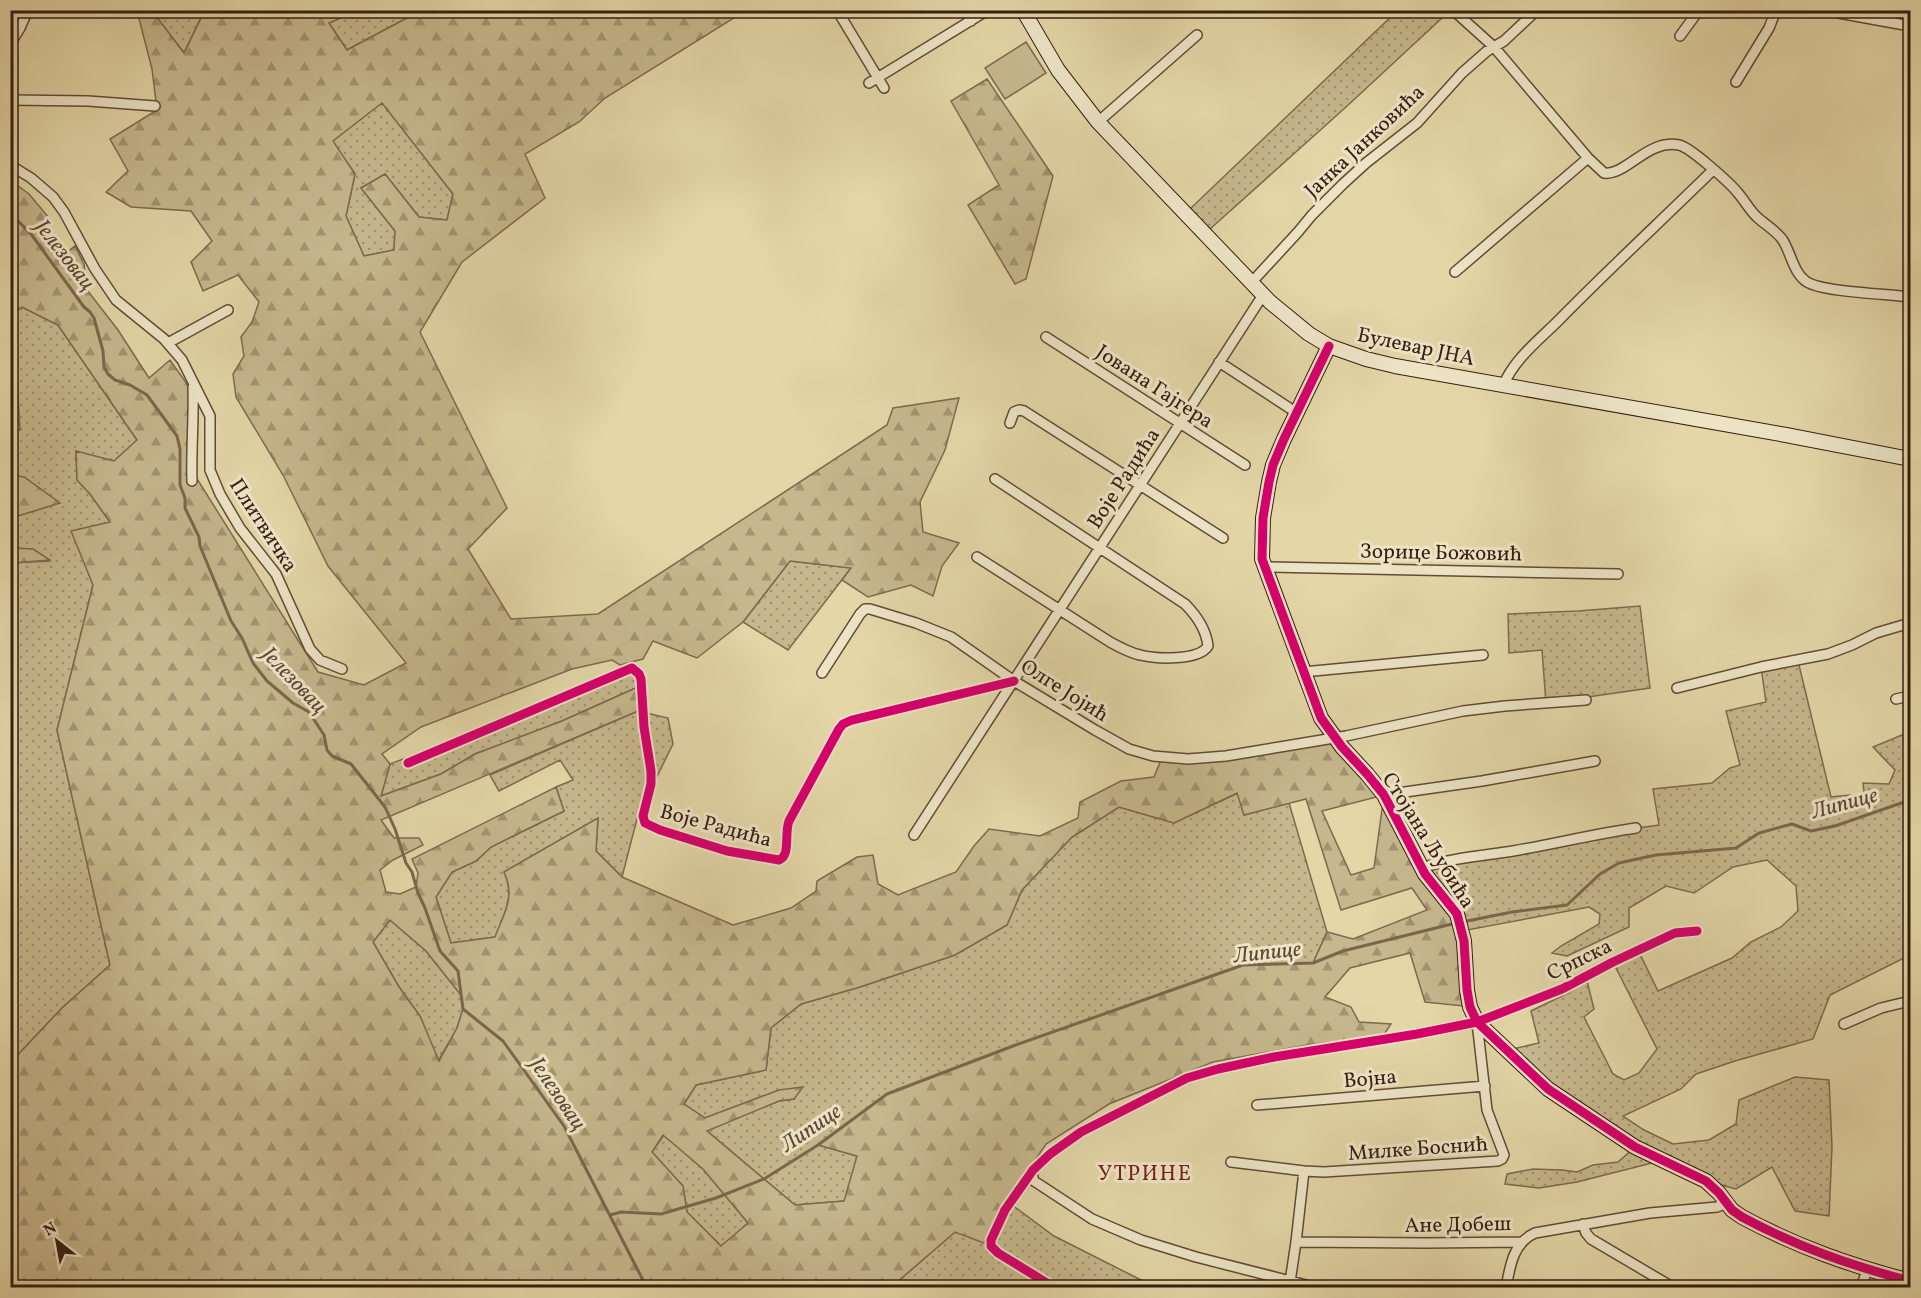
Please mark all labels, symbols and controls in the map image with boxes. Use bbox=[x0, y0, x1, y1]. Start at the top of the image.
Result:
street label: Јанка Јанковића bbox=[1299, 79, 1431, 205]
water label: Јелезовац bbox=[25, 212, 102, 298]
street label: Булевар ЈНА bbox=[1354, 321, 1477, 374]
street label: Јована Гајгера bbox=[1090, 338, 1219, 436]
street label: Воје Радића bbox=[1081, 423, 1168, 535]
street label: Плитвичка bbox=[222, 473, 304, 578]
street label: Зорице Божовић bbox=[1360, 538, 1522, 569]
water label: Јелезовац bbox=[252, 639, 333, 721]
street label: Олге Јојић bbox=[1014, 653, 1114, 730]
street label: Стојана Љубића bbox=[1374, 767, 1481, 914]
water label: Липице bbox=[1807, 781, 1881, 828]
street label: Воје Радића bbox=[656, 798, 775, 855]
street label: Српска bbox=[1542, 932, 1617, 989]
water label: Липице bbox=[1231, 935, 1302, 973]
water label: Јелезовац bbox=[520, 1050, 593, 1137]
street label: Војна bbox=[1342, 1063, 1398, 1096]
water label: Липице bbox=[774, 1097, 848, 1161]
street label: Милке Боснић bbox=[1347, 1130, 1489, 1169]
district label: УТРИНЕ bbox=[1098, 1159, 1192, 1190]
street label: Ане Добеш bbox=[1404, 1210, 1512, 1241]
north arrow bbox=[27, 1211, 87, 1271]
text: N bbox=[40, 1217, 61, 1242]

